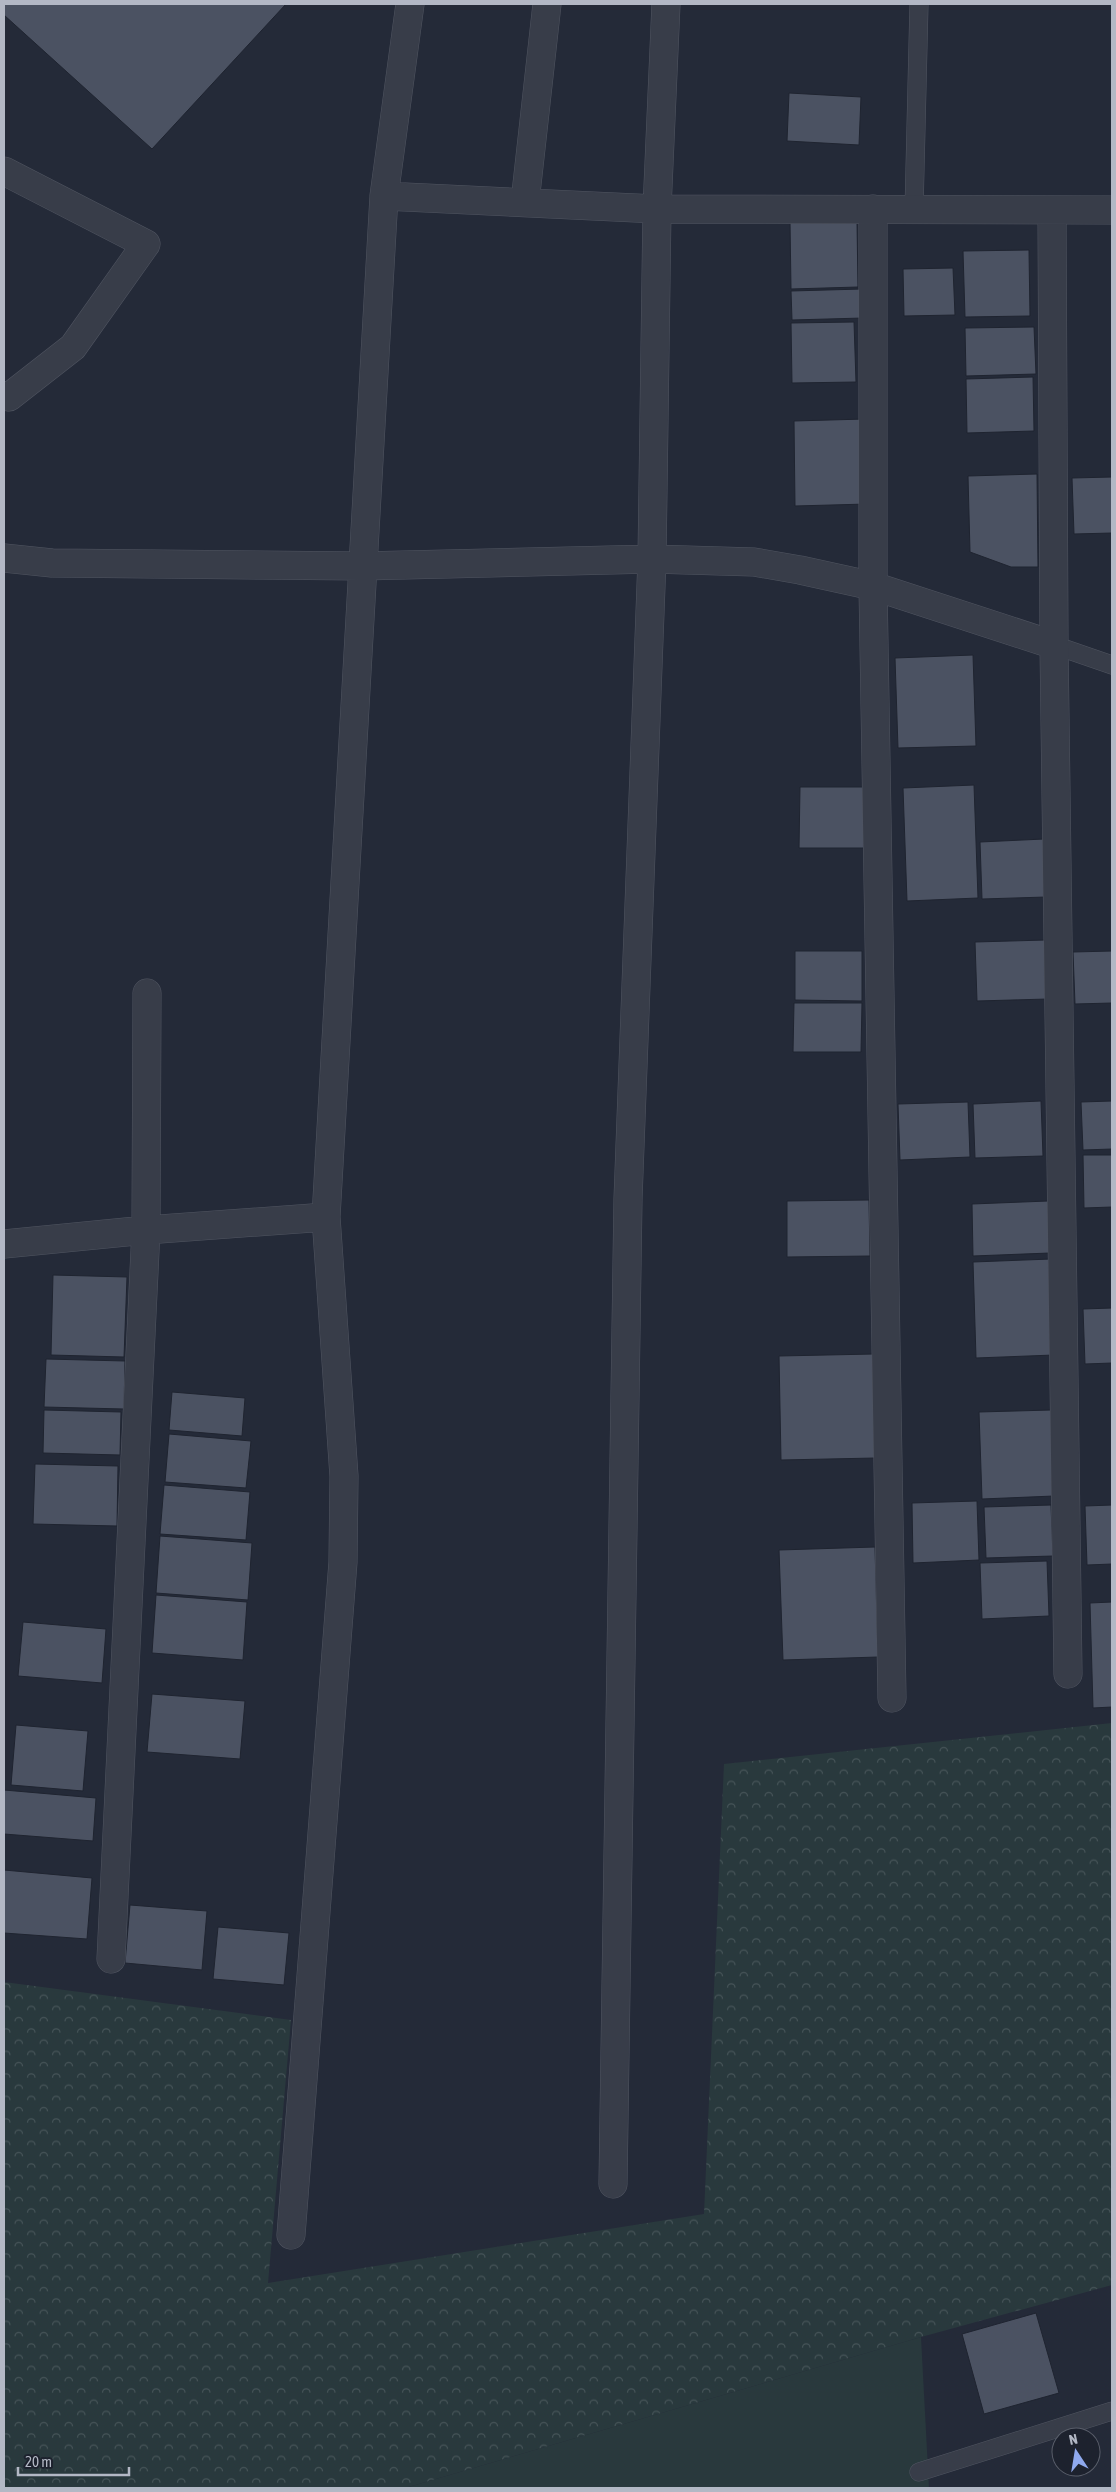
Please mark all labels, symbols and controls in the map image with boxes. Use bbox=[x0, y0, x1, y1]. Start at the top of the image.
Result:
north arrow bbox=[1051, 2427, 1101, 2477]
text: N bbox=[1068, 2431, 1079, 2448]
scale bar bbox=[18, 2444, 129, 2476]
text: 20 m bbox=[25, 2453, 52, 2470]

